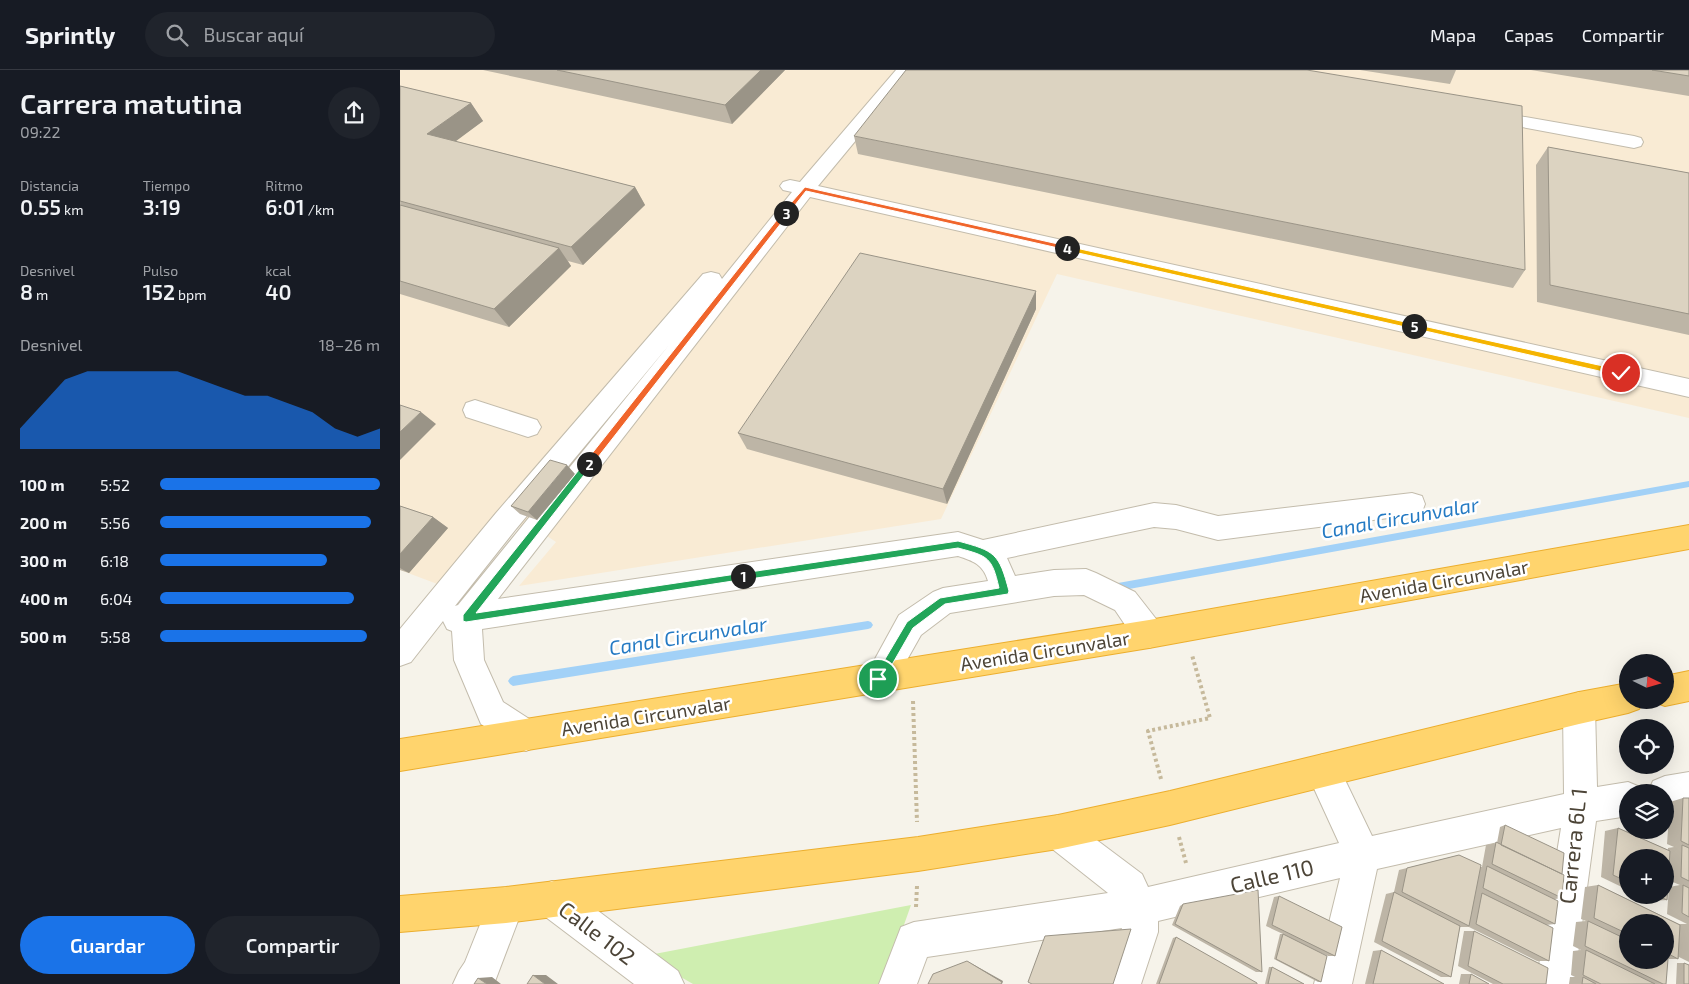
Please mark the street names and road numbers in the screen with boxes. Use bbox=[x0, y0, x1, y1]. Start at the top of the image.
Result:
street label: Avenida Circunvalar bbox=[1358, 554, 1531, 607]
street label: Avenida Circunvalar bbox=[959, 626, 1132, 675]
street label: Avenida Circunvalar bbox=[560, 691, 733, 740]
street label: Carrera 6L 1 bbox=[1553, 787, 1591, 905]
street label: Calle 110 bbox=[1227, 853, 1316, 897]
street label: Calle 102 bbox=[554, 895, 641, 969]

